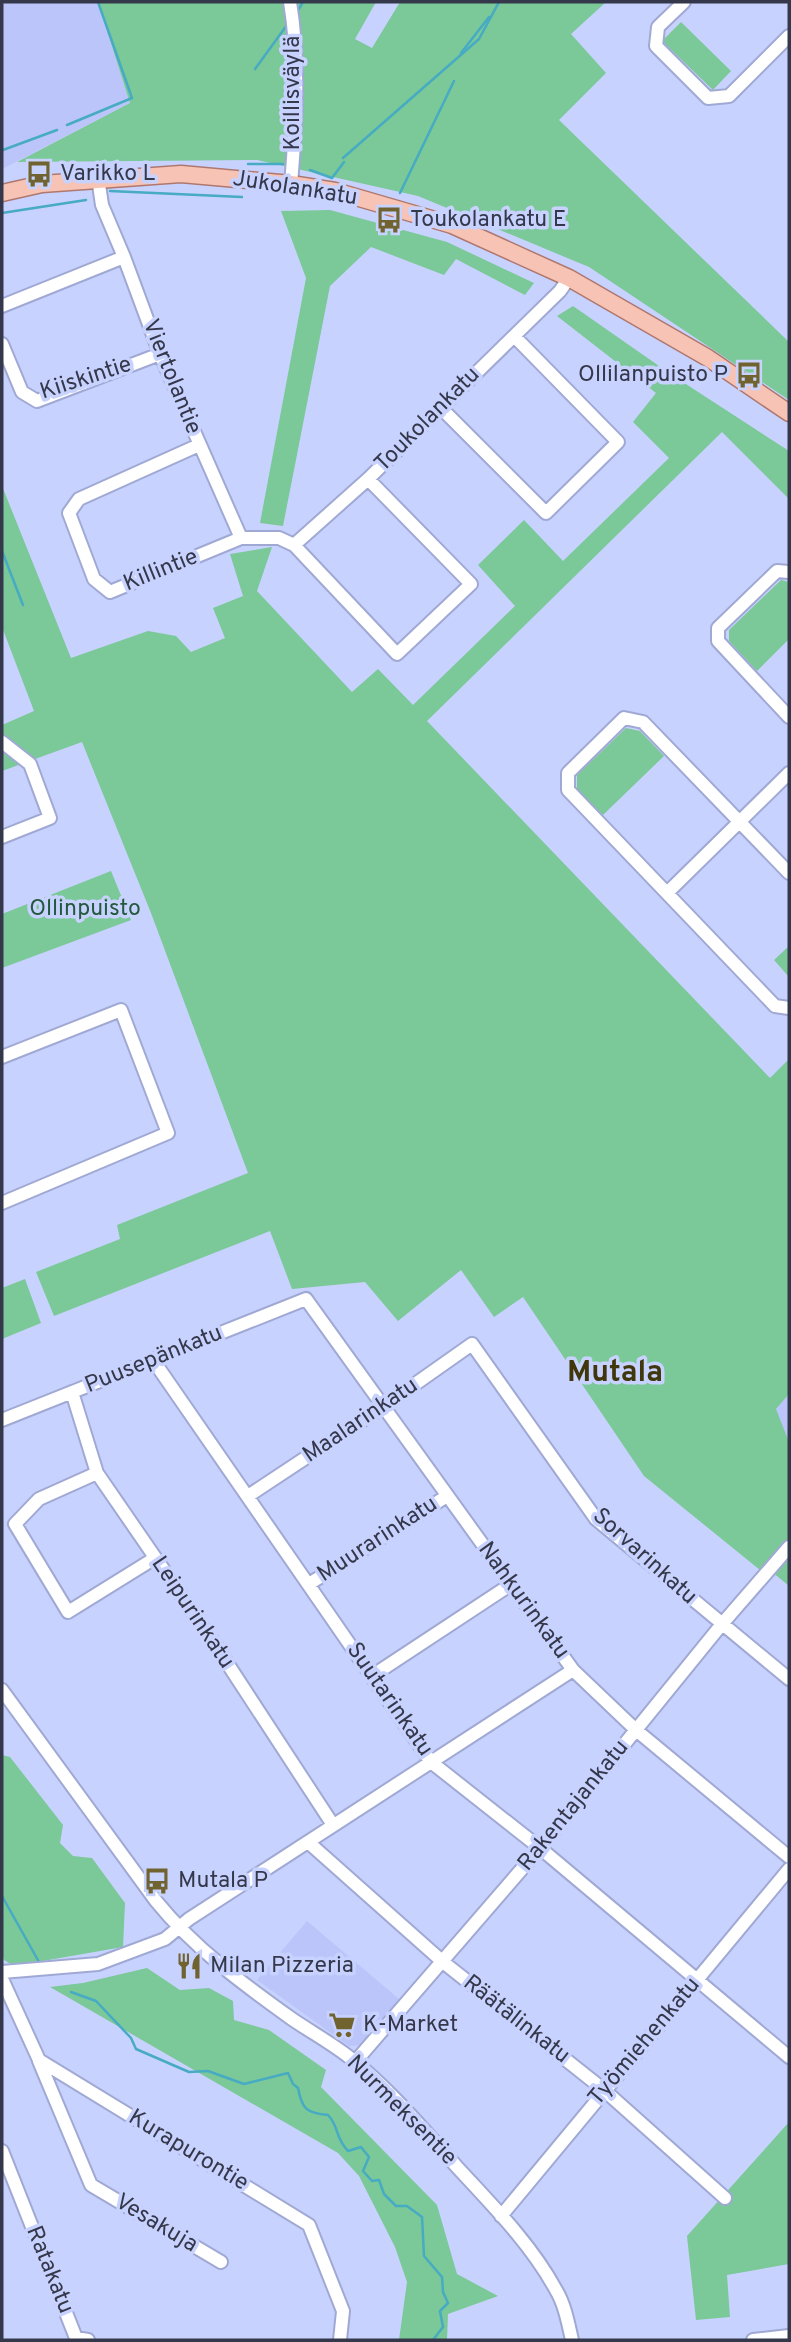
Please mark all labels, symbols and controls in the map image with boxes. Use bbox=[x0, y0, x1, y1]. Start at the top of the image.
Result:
street label: Koillisväylä bbox=[279, 36, 308, 150]
bus stop icon: Varikko L bbox=[24, 159, 54, 189]
place label: Varikko L bbox=[60, 160, 155, 189]
street label: Jukolankatu bbox=[231, 165, 359, 213]
bus stop icon: Toukolankatu E bbox=[374, 205, 404, 235]
place label: Toukolankatu E bbox=[410, 206, 567, 235]
street label: Viertolantie bbox=[135, 315, 207, 439]
street label: Kiiskintie bbox=[36, 351, 136, 407]
bus stop icon: Ollilanpuisto P bbox=[734, 360, 764, 390]
street label: Toukolankatu bbox=[369, 361, 487, 479]
place label: Ollilanpuisto P bbox=[578, 361, 728, 390]
street label: Killintie bbox=[119, 543, 203, 599]
park label: Ollinpuisto bbox=[29, 895, 141, 924]
street label: Puusepänkatu bbox=[81, 1319, 227, 1401]
district label: Mutala bbox=[567, 1355, 663, 1392]
street label: Maalarinkatu bbox=[298, 1372, 424, 1470]
street label: Muurarinkatu bbox=[312, 1490, 444, 1590]
street label: Sorvarinkatu bbox=[586, 1502, 702, 1612]
street label: Nahkurinkatu bbox=[471, 1537, 575, 1665]
street label: Leipurinkatu bbox=[144, 1551, 240, 1675]
street label: Suutarinkatu bbox=[339, 1637, 439, 1763]
street label: Rakentajankatu bbox=[512, 1734, 636, 1878]
bus stop icon: Mutala P bbox=[142, 1866, 172, 1896]
place label: Mutala P bbox=[178, 1867, 268, 1896]
restaurant icon: Milan Pizzeria bbox=[174, 1951, 204, 1981]
place label: Milan Pizzeria bbox=[210, 1952, 354, 1981]
street label: Räätälinkatu bbox=[457, 1969, 575, 2071]
street label: Työmiehenkatu bbox=[583, 1972, 707, 2112]
supermarket icon: K-Market bbox=[327, 2010, 357, 2040]
place label: K-Market bbox=[363, 2011, 458, 2040]
street label: Nurmeksentie bbox=[340, 2050, 462, 2172]
street label: Kurapurontie bbox=[123, 2104, 253, 2198]
street label: Vesakuja bbox=[109, 2188, 203, 2260]
street label: Ratakatu bbox=[18, 2222, 80, 2318]

